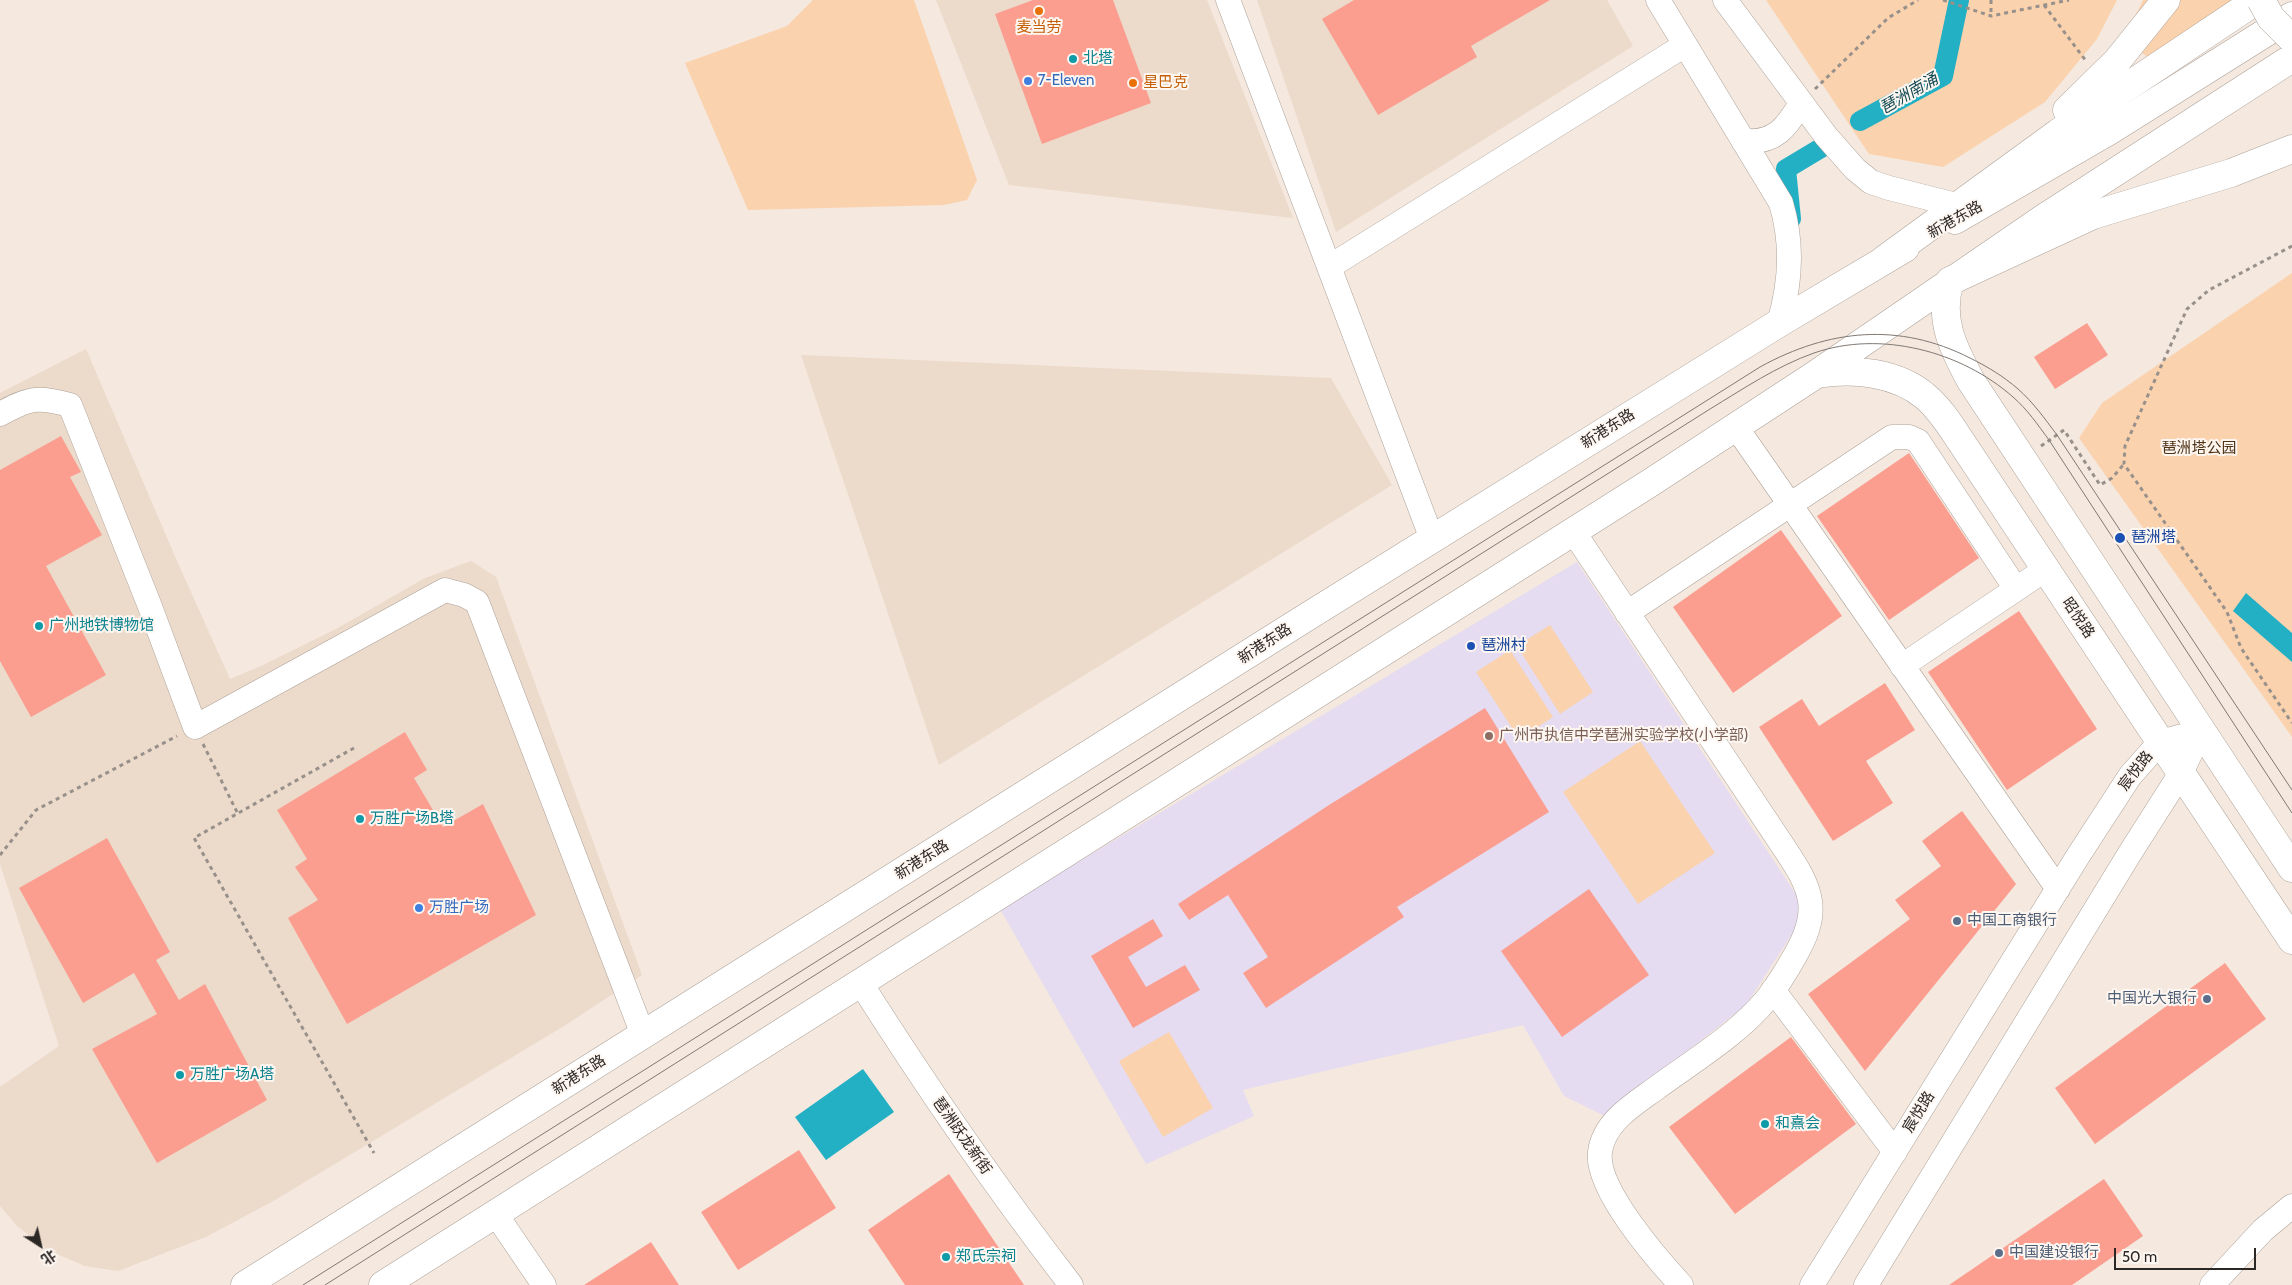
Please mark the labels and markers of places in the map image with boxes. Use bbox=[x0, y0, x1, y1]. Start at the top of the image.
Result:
marker: 麦当劳 bbox=[1033, 5, 1045, 17]
place label: 麦当劳 bbox=[1017, 19, 1061, 37]
place label: 北塔 bbox=[1083, 50, 1113, 68]
marker: 北塔 bbox=[1067, 53, 1079, 65]
place label: 7-Eleven bbox=[1038, 72, 1094, 90]
place label: 星巴克 bbox=[1143, 74, 1188, 92]
marker: 7-Eleven bbox=[1022, 75, 1034, 87]
marker: 星巴克 bbox=[1127, 77, 1139, 89]
place label: 琶洲塔 bbox=[2131, 529, 2176, 547]
marker: 琶洲塔 bbox=[2113, 531, 2127, 545]
place label: 广州地铁博物馆 bbox=[49, 617, 154, 635]
marker: 广州地铁博物馆 bbox=[33, 620, 45, 632]
place label: 琶洲村 bbox=[1481, 637, 1526, 655]
marker: 琶洲村 bbox=[1465, 640, 1477, 652]
place label: 广州市执信中学琶洲实验学校(小学部) bbox=[1499, 727, 1748, 745]
marker: 广州市执信中学琶洲实验学校(小学部) bbox=[1483, 730, 1495, 742]
place label: 万胜广场B塔 bbox=[370, 810, 454, 828]
marker: 万胜广场B塔 bbox=[354, 813, 366, 825]
place label: 万胜广场 bbox=[429, 899, 489, 917]
marker: 万胜广场 bbox=[413, 902, 425, 914]
place label: 中国工商银行 bbox=[1967, 912, 2057, 930]
marker: 中国工商银行 bbox=[1951, 915, 1963, 927]
place label: 中国光大银行 bbox=[2107, 990, 2197, 1008]
marker: 中国光大银行 bbox=[2201, 993, 2213, 1005]
place label: 万胜广场A塔 bbox=[190, 1066, 274, 1084]
marker: 万胜广场A塔 bbox=[174, 1069, 186, 1081]
place label: 和熹会 bbox=[1775, 1115, 1820, 1133]
marker: 和熹会 bbox=[1759, 1118, 1771, 1130]
place label: 中国建设银行 bbox=[2009, 1244, 2099, 1262]
marker: 中国建设银行 bbox=[1993, 1247, 2005, 1259]
place label: 郑氏宗祠 bbox=[956, 1248, 1016, 1266]
marker: 郑氏宗祠 bbox=[940, 1251, 952, 1263]

